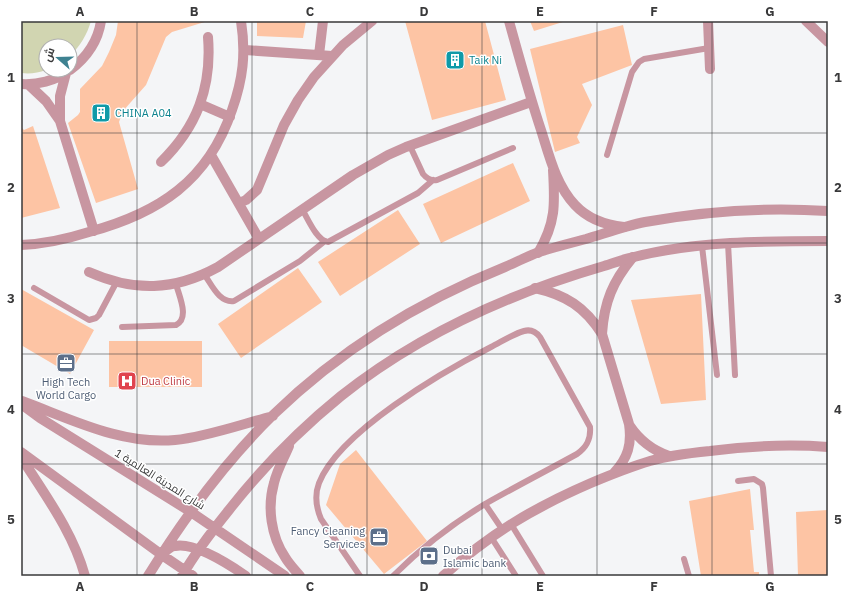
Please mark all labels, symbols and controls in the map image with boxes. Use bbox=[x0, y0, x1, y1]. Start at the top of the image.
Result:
text: A bbox=[76, 3, 85, 20]
text: B bbox=[190, 3, 199, 20]
text: C bbox=[306, 3, 315, 20]
text: D bbox=[419, 3, 429, 20]
text: E bbox=[536, 3, 544, 20]
text: F bbox=[650, 3, 658, 20]
text: G bbox=[765, 3, 775, 20]
north arrow bbox=[38, 38, 78, 78]
text: ش bbox=[40, 46, 58, 64]
building icon: Taik Ni bbox=[444, 49, 466, 71]
place label: Taik Ni bbox=[469, 53, 502, 67]
text: 1 bbox=[7, 69, 15, 86]
text: 1 bbox=[834, 69, 842, 86]
building icon: CHINA A04 bbox=[90, 102, 112, 124]
place label: CHINA A04 bbox=[115, 106, 172, 120]
text: 2 bbox=[7, 179, 15, 196]
text: 2 bbox=[834, 179, 842, 196]
text: 3 bbox=[7, 290, 15, 307]
text: 3 bbox=[834, 290, 842, 307]
office icon: High Tech World Cargo bbox=[55, 352, 77, 374]
hospital icon: Dua Clinic bbox=[116, 370, 138, 392]
place label: Dua Clinic bbox=[141, 374, 191, 388]
place label: High Tech World Cargo bbox=[36, 375, 96, 402]
text: 4 bbox=[7, 401, 15, 418]
text: 4 bbox=[834, 401, 842, 418]
street label: شارع المدينة العالمية 1 bbox=[112, 446, 208, 513]
text: 5 bbox=[7, 511, 15, 528]
text: 5 bbox=[834, 511, 842, 528]
place label: Fancy Cleaning Services bbox=[291, 524, 365, 551]
office icon: Fancy Cleaning Services bbox=[368, 526, 390, 548]
place label: Dubai Islamic bank bbox=[443, 543, 507, 570]
bank icon: Dubai Islamic bank bbox=[418, 545, 440, 567]
text: A bbox=[76, 578, 85, 595]
text: B bbox=[190, 578, 199, 595]
text: C bbox=[306, 578, 315, 595]
text: D bbox=[419, 578, 429, 595]
text: E bbox=[536, 578, 544, 595]
text: F bbox=[650, 578, 658, 595]
text: G bbox=[765, 578, 775, 595]

